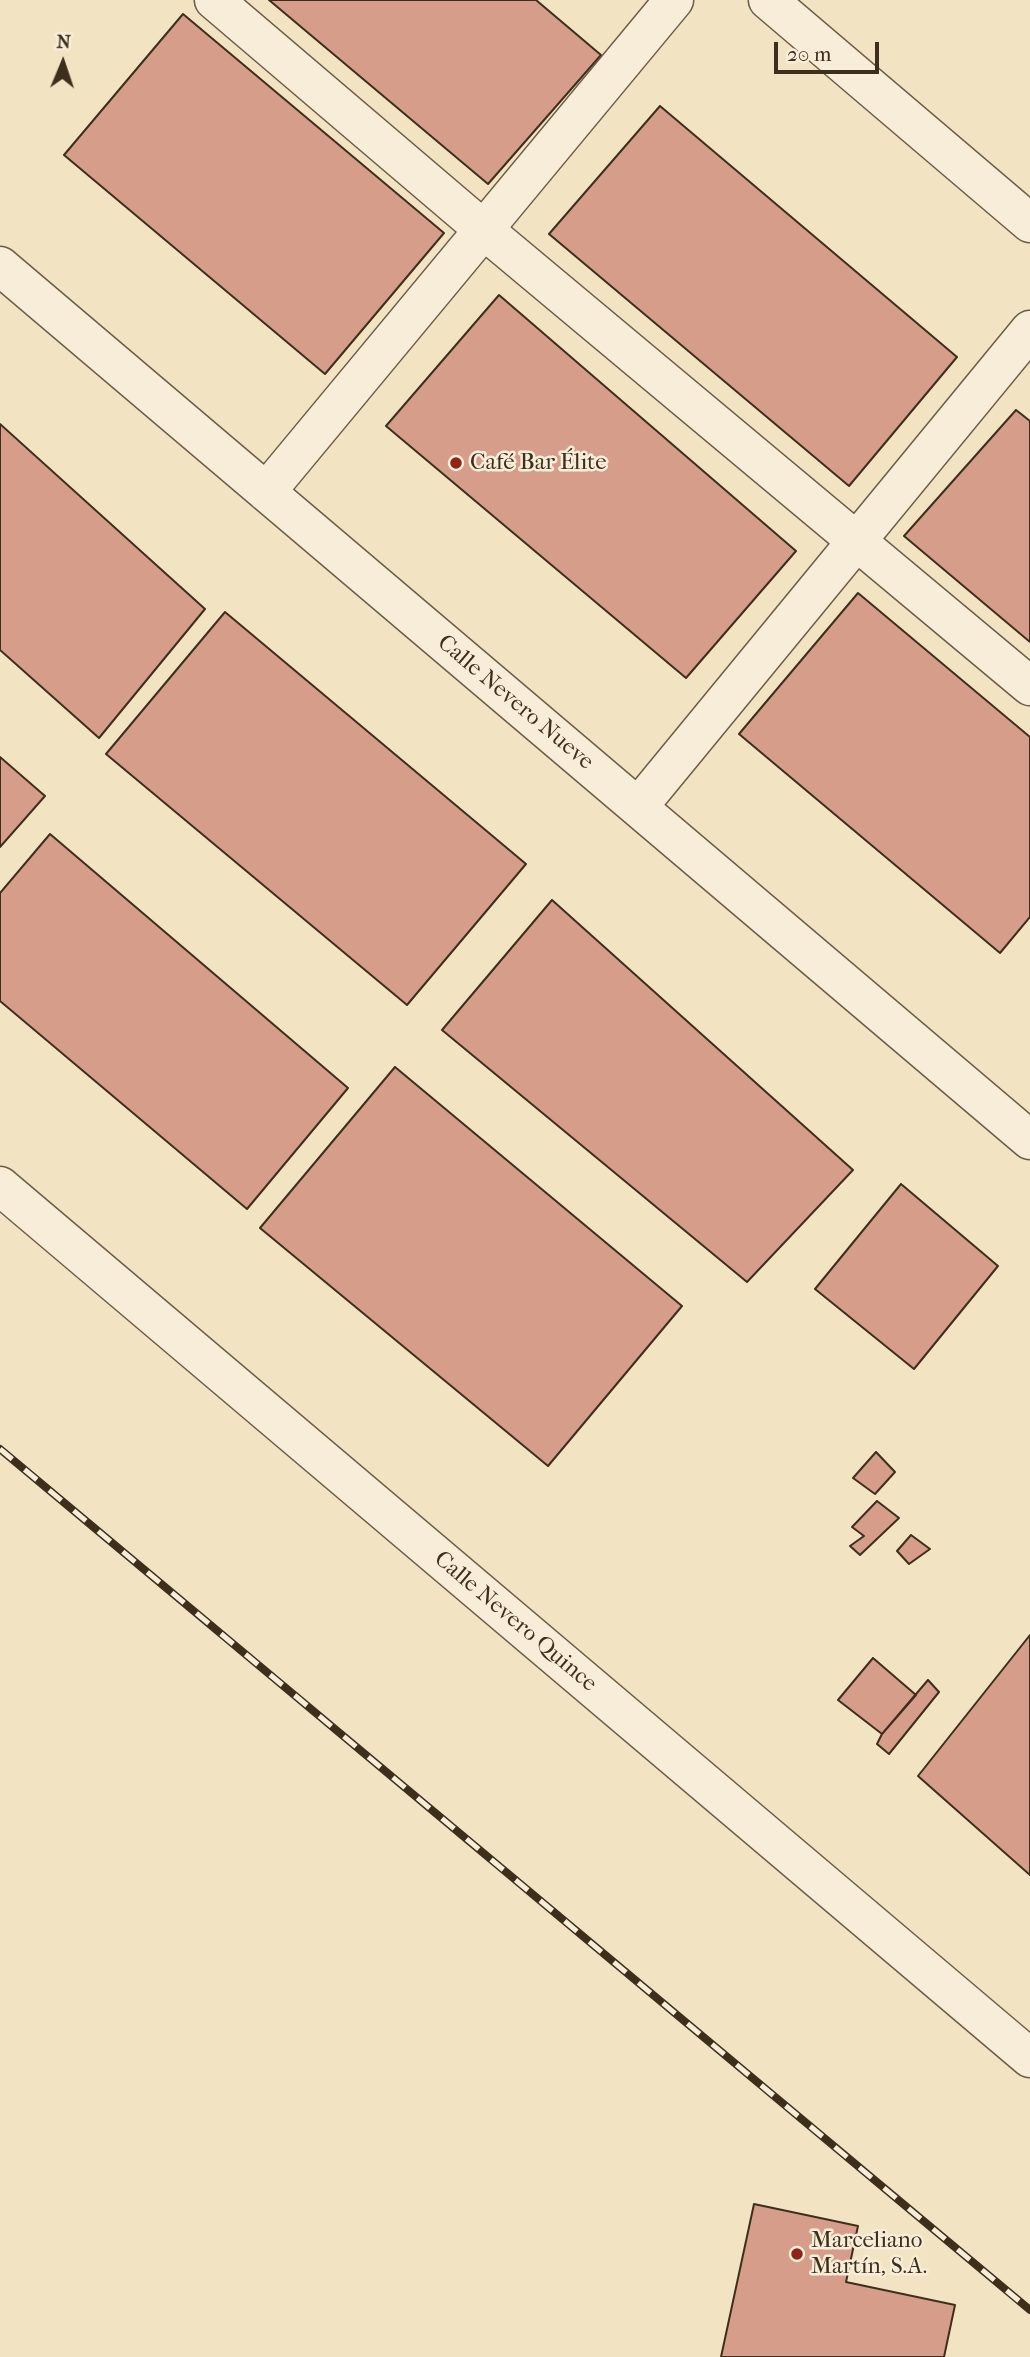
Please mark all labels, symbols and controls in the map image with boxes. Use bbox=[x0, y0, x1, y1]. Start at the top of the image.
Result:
north arrow bbox=[28, 28, 98, 98]
scale bar bbox=[778, 28, 883, 72]
text: N bbox=[56, 31, 71, 53]
text: 20 m bbox=[787, 42, 831, 66]
place label: Café Bar Élite bbox=[470, 449, 607, 477]
marker: Café Bar Élite bbox=[448, 455, 464, 471]
street label: Calle Nevero Nueve bbox=[431, 630, 599, 776]
street label: Calle Nevero Quince bbox=[428, 1546, 602, 1698]
place label: Marceliano Martín, S.A. bbox=[811, 2227, 927, 2281]
marker: Marceliano Martín, S.A. bbox=[789, 2246, 805, 2262]

